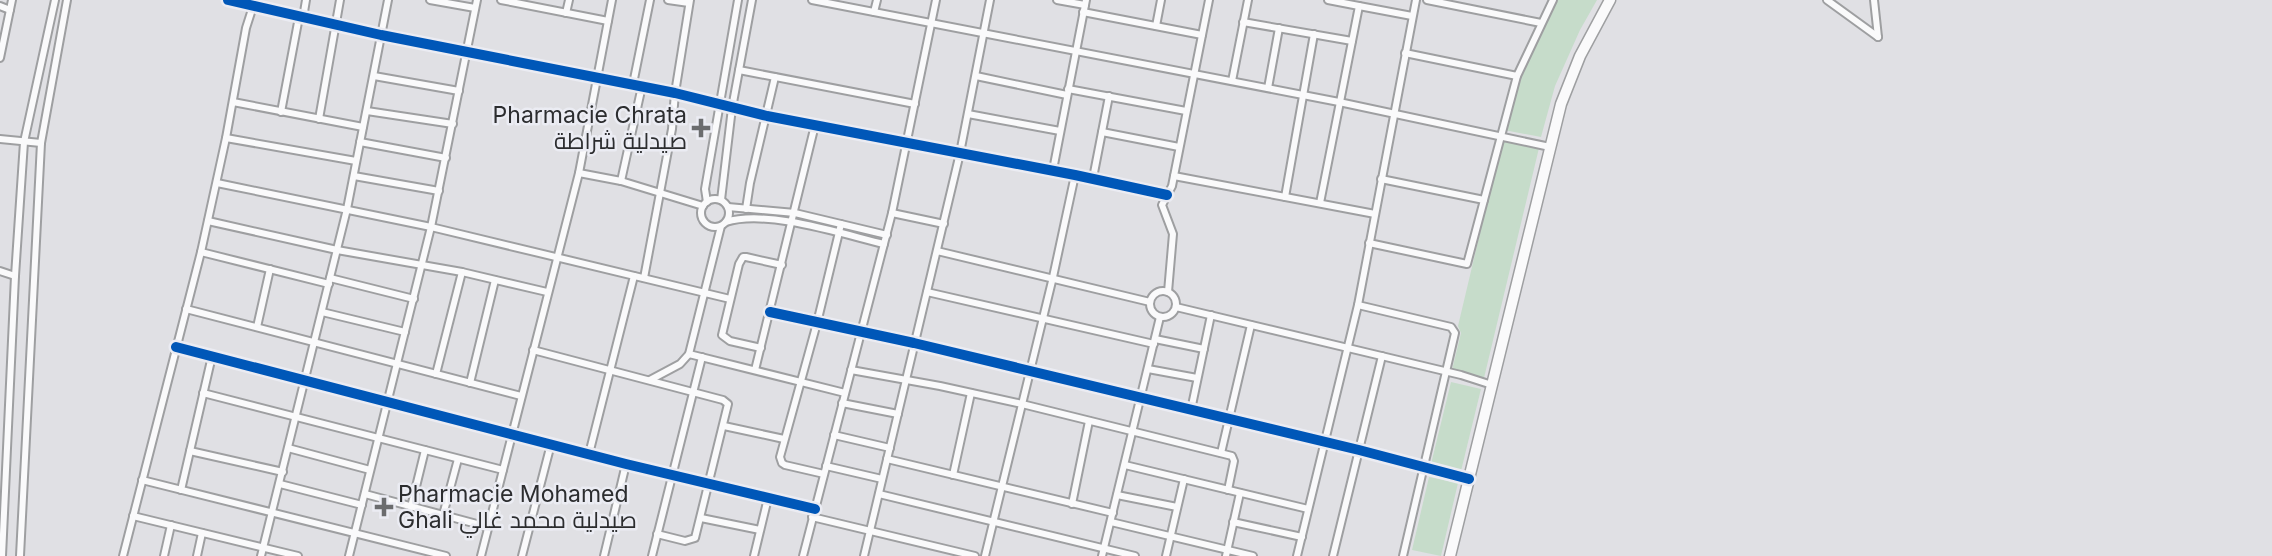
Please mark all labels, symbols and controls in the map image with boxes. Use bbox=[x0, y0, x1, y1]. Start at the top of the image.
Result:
place label: Pharmacie Chrata صيدلية شراطة bbox=[493, 101, 687, 155]
marker: Pharmacie Chrata صيدلية شراطة bbox=[693, 120, 709, 136]
place label: Pharmacie Mohamed Ghali صيدلية محمد غالي bbox=[398, 480, 637, 538]
marker: Pharmacie Mohamed Ghali صيدلية محمد غالي bbox=[376, 499, 392, 515]

